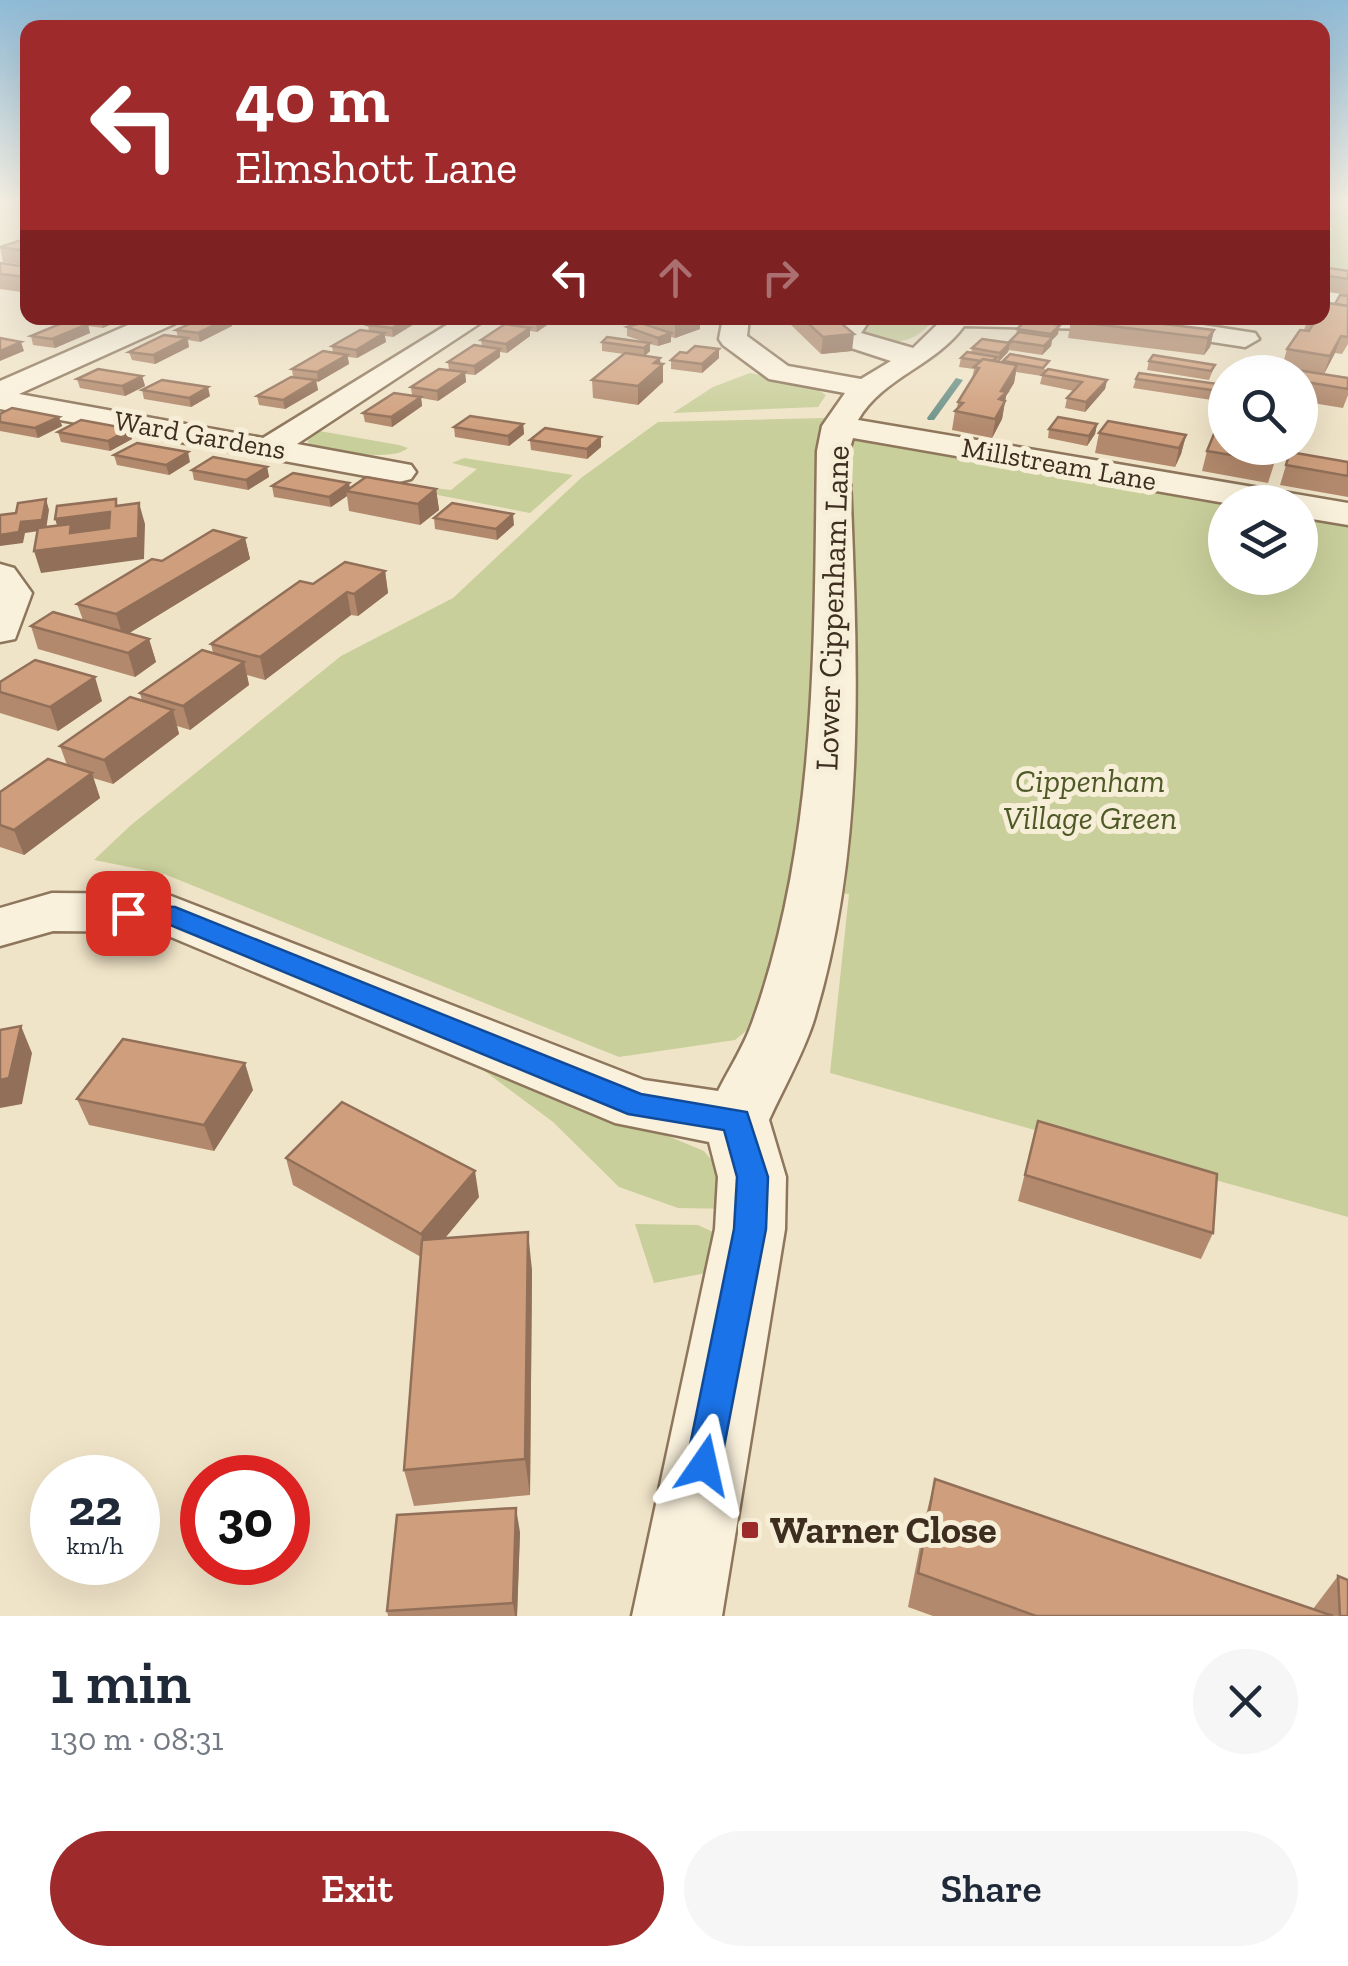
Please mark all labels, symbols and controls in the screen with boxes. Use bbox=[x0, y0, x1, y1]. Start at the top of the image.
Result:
text: 40 m bbox=[235, 56, 390, 140]
icon: left bbox=[70, 60, 200, 190]
text: Elmshott Lane bbox=[235, 141, 517, 195]
icon: left bbox=[543, 250, 598, 305]
icon: ahead bbox=[648, 250, 703, 305]
icon: right bbox=[753, 250, 808, 305]
map controls bbox=[1208, 355, 1318, 595]
button: search bbox=[1208, 355, 1318, 465]
street label: Ward Gardens bbox=[112, 404, 288, 466]
street label: Millstream Lane bbox=[959, 431, 1159, 497]
street label: Lower Cippenham Lane bbox=[807, 445, 857, 771]
button: layers bbox=[1208, 485, 1318, 595]
park label: Cippenham Village Green bbox=[1003, 762, 1177, 837]
pin bbox=[86, 871, 171, 956]
icon: arrive bbox=[101, 886, 156, 941]
position arrow bbox=[652, 1413, 756, 1517]
speed limit sign: 30 bbox=[180, 1455, 310, 1585]
text: 22 bbox=[68, 1478, 122, 1538]
place label: Warner Close bbox=[770, 1507, 997, 1553]
marker: Warner Close bbox=[739, 1519, 761, 1541]
text: km/h bbox=[66, 1530, 124, 1560]
text: 1 min bbox=[50, 1646, 191, 1718]
button: close bbox=[1193, 1649, 1298, 1754]
text: 130 m · 08:31 bbox=[50, 1720, 224, 1758]
button: Exit bbox=[50, 1831, 664, 1946]
button: Share bbox=[684, 1831, 1298, 1946]

